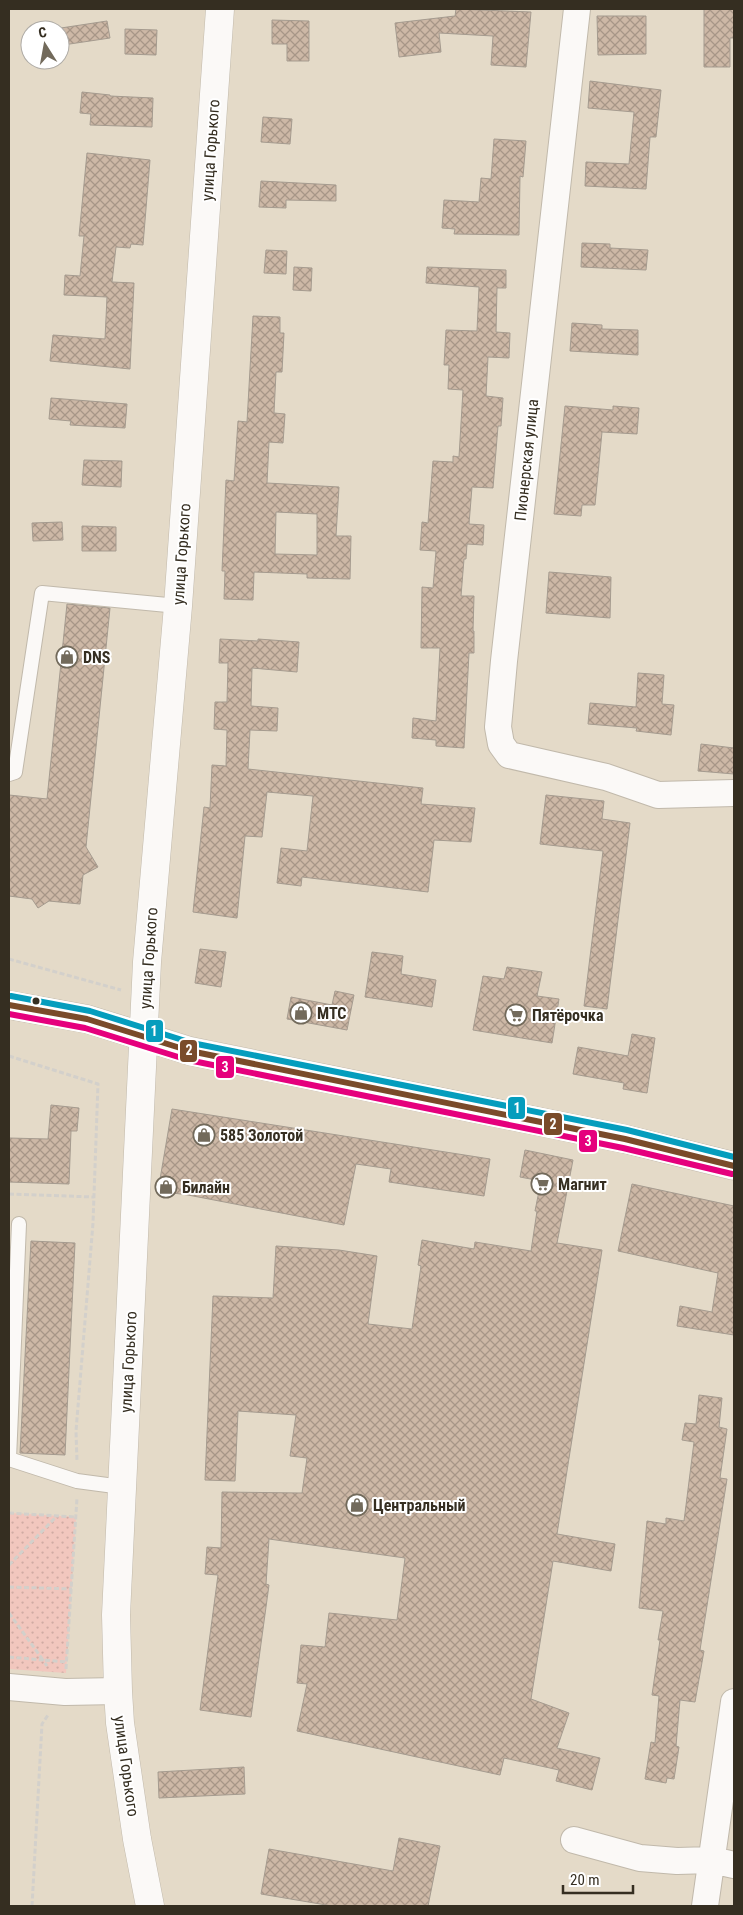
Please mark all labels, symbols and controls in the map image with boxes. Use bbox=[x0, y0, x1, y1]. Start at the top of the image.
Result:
north arrow bbox=[20, 20, 70, 70]
text: С bbox=[37, 24, 48, 41]
street label: улица Горького bbox=[197, 99, 224, 201]
street label: Пионерская улица bbox=[511, 398, 542, 522]
street label: улица Горького bbox=[168, 503, 195, 605]
shop icon: DNS bbox=[55, 645, 79, 669]
place label: DNS bbox=[83, 648, 111, 667]
street label: улица Горького bbox=[135, 907, 162, 1009]
unlabelled marker bbox=[31, 996, 41, 1006]
shop icon: МТС bbox=[289, 1001, 313, 1025]
supermarket icon: Пятёрочка bbox=[504, 1003, 528, 1027]
place label: МТС bbox=[317, 1004, 346, 1023]
place label: Пятёрочка bbox=[532, 1006, 604, 1025]
line badge: 1 bbox=[145, 1019, 164, 1043]
text: 1 bbox=[150, 1023, 158, 1039]
line badge: 2 bbox=[179, 1039, 198, 1063]
text: 2 bbox=[185, 1042, 193, 1058]
line badge: 3 bbox=[215, 1055, 235, 1079]
text: 3 bbox=[221, 1059, 229, 1075]
line badge: 1 bbox=[507, 1096, 526, 1120]
text: 1 bbox=[513, 1100, 521, 1116]
line badge: 2 bbox=[543, 1112, 563, 1136]
text: 2 bbox=[549, 1116, 557, 1132]
shop icon: 585 Золотой bbox=[192, 1123, 216, 1147]
place label: 585 Золотой bbox=[220, 1126, 303, 1145]
line badge: 3 bbox=[578, 1129, 598, 1153]
text: 3 bbox=[584, 1133, 592, 1149]
supermarket icon: Магнит bbox=[530, 1172, 554, 1196]
shop icon: Билайн bbox=[154, 1175, 178, 1199]
place label: Магнит bbox=[558, 1175, 607, 1194]
place label: Билайн bbox=[182, 1178, 230, 1197]
street label: улица Горького bbox=[116, 1311, 141, 1413]
shop icon: Центральный bbox=[345, 1493, 369, 1517]
place label: Центральный bbox=[373, 1496, 466, 1515]
street label: улица Горького bbox=[110, 1714, 143, 1818]
scale bar bbox=[563, 1862, 633, 1894]
text: 20 m bbox=[570, 1871, 600, 1889]

